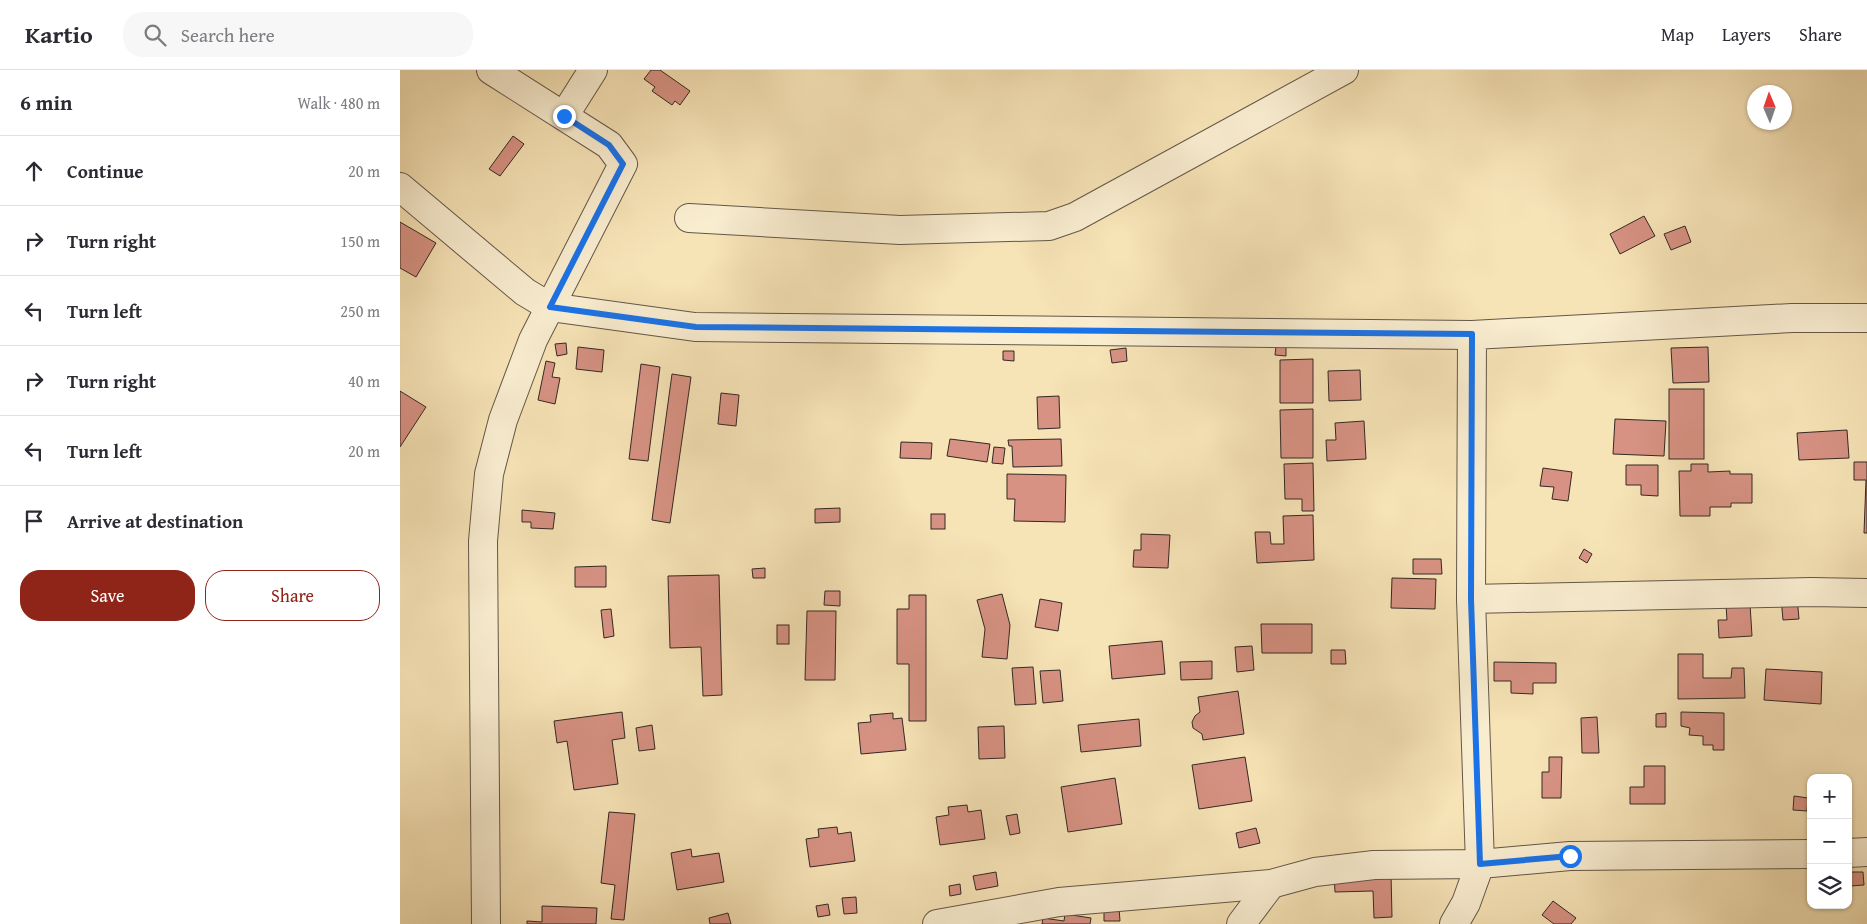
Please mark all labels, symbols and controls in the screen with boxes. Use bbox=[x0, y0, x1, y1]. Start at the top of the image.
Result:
search box bbox=[123, 12, 473, 57]
text: Kartio bbox=[25, 17, 93, 52]
icon: search bbox=[141, 21, 169, 49]
text: Search here bbox=[181, 21, 275, 49]
text: Map bbox=[1661, 21, 1694, 48]
text: Layers bbox=[1722, 21, 1771, 48]
text: Share bbox=[1799, 21, 1842, 48]
north arrow bbox=[1747, 85, 1792, 130]
text: 6 min bbox=[20, 87, 72, 118]
text: Walk · 480 m bbox=[297, 91, 380, 115]
route end bbox=[553, 105, 576, 128]
icon: ahead bbox=[20, 157, 48, 185]
text: Continue bbox=[67, 157, 144, 185]
text: 20 m bbox=[348, 159, 380, 183]
icon: right bbox=[20, 227, 48, 255]
text: Turn right bbox=[67, 227, 156, 255]
text: 150 m bbox=[340, 229, 380, 253]
icon: left bbox=[20, 297, 48, 325]
text: Turn left bbox=[67, 297, 142, 325]
text: 250 m bbox=[340, 299, 380, 323]
icon: right bbox=[20, 367, 48, 395]
text: Turn right bbox=[67, 367, 156, 395]
text: 40 m bbox=[348, 369, 380, 393]
icon: left bbox=[20, 437, 48, 465]
text: Turn left bbox=[67, 437, 142, 465]
text: 20 m bbox=[348, 439, 380, 463]
icon: arrive bbox=[20, 507, 48, 535]
text: Arrive at destination bbox=[67, 507, 243, 535]
button: Save bbox=[20, 570, 195, 621]
button: Share bbox=[205, 570, 380, 621]
map controls bbox=[1807, 774, 1852, 909]
button: + bbox=[1807, 774, 1852, 819]
button: − bbox=[1807, 819, 1852, 864]
route start bbox=[1559, 845, 1582, 868]
button: layers bbox=[1807, 864, 1852, 909]

